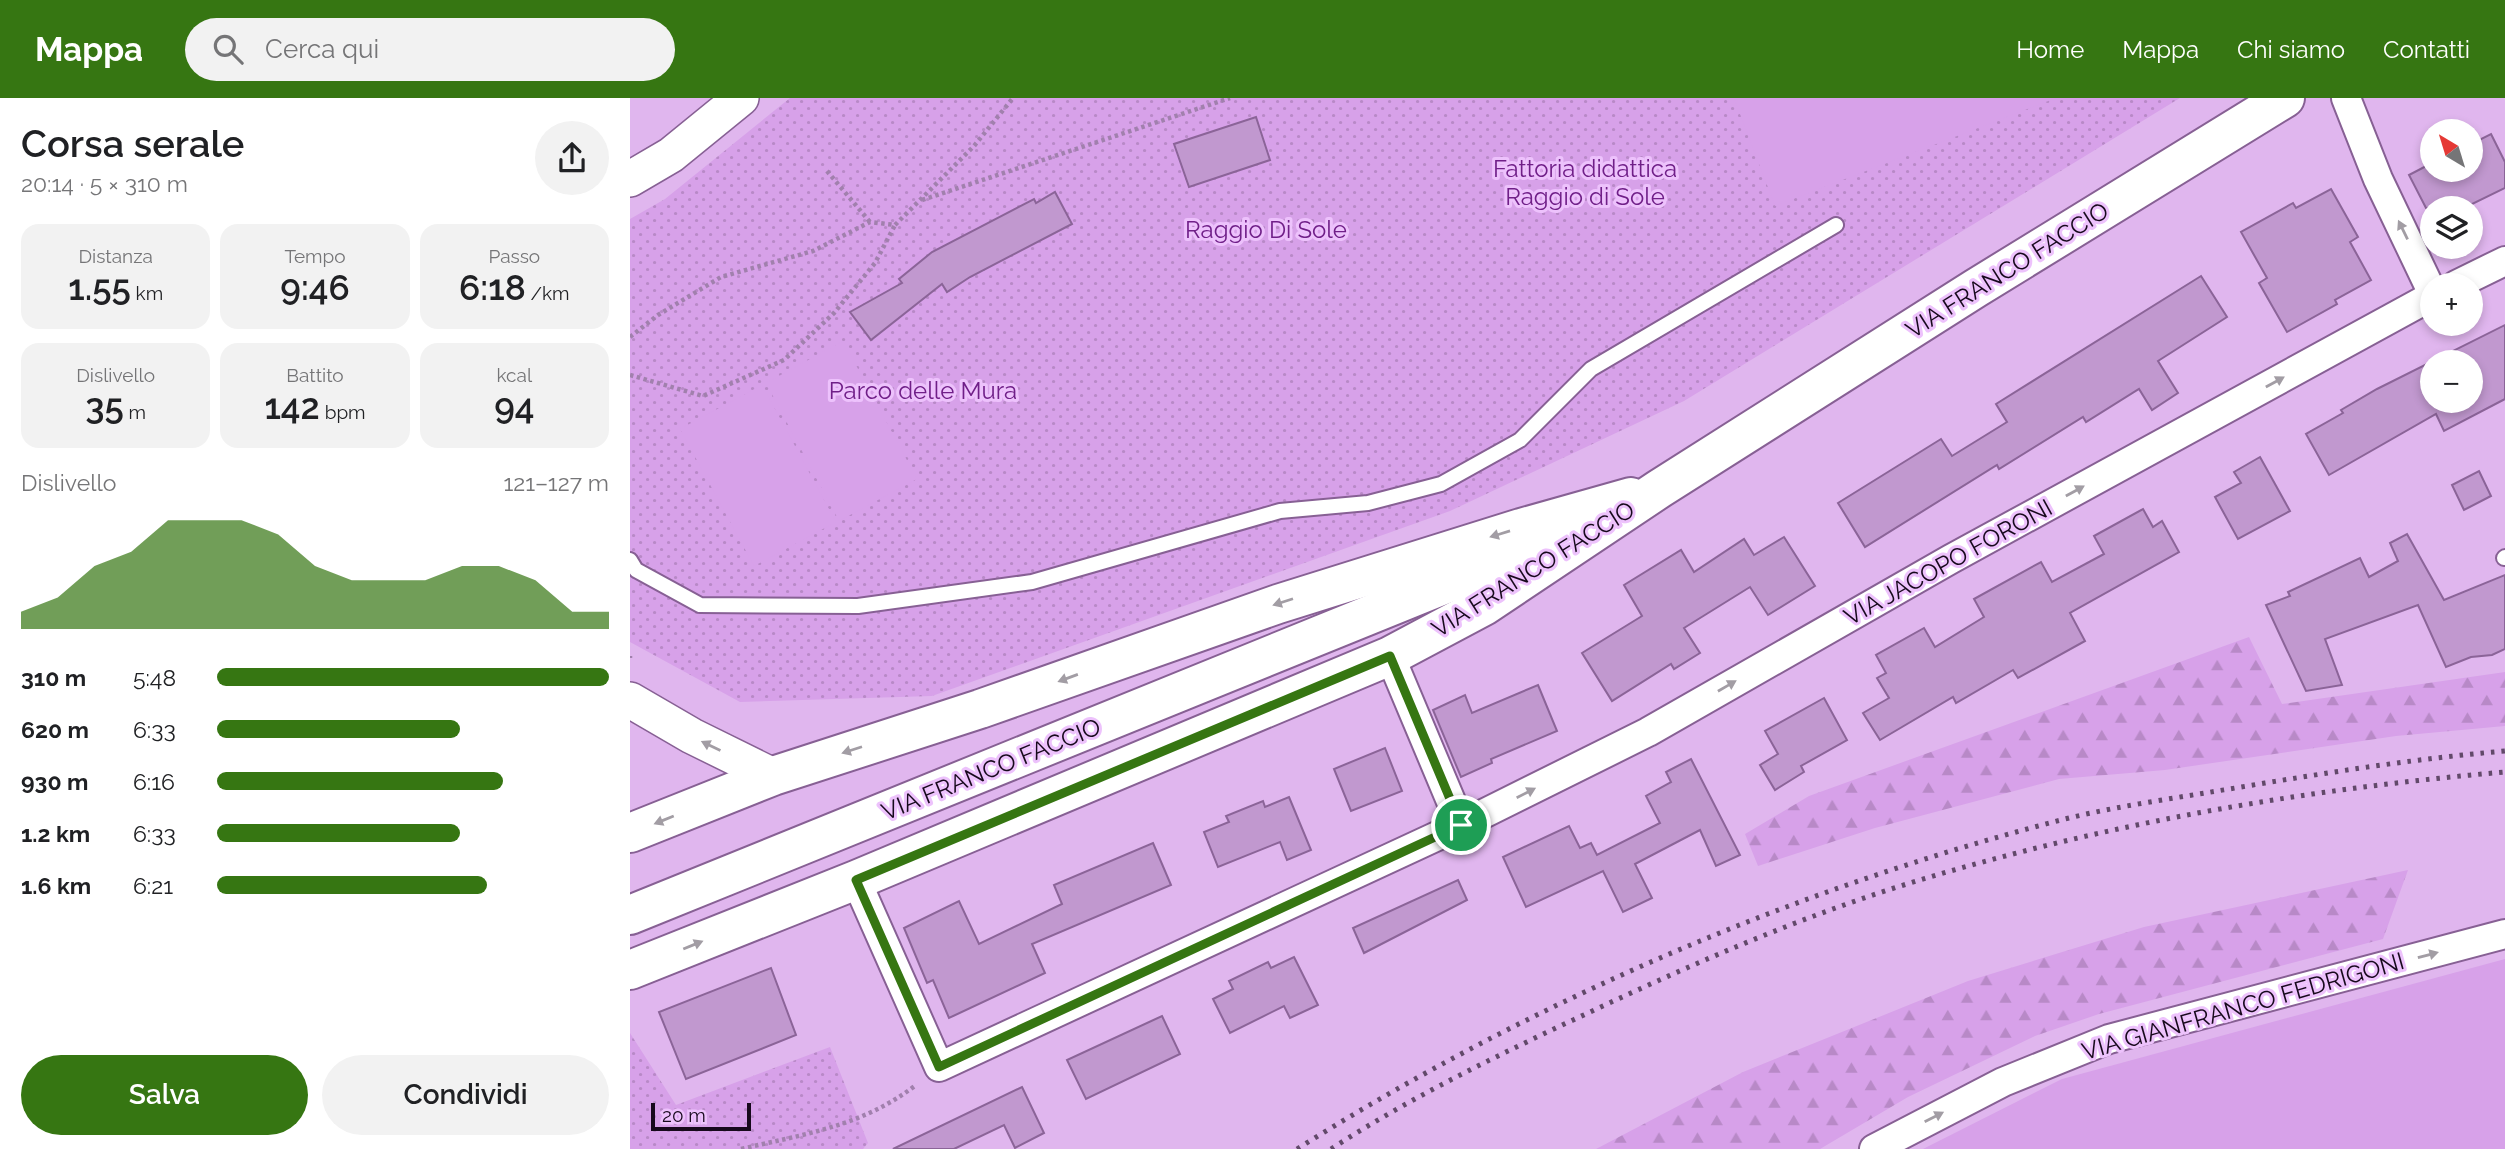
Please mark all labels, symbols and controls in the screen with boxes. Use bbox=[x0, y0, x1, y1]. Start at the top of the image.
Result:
search box bbox=[185, 18, 675, 81]
text: Mappa bbox=[35, 30, 143, 69]
icon: search bbox=[209, 30, 247, 68]
text: Cerca qui bbox=[265, 34, 379, 64]
text: Home bbox=[2016, 35, 2084, 64]
text: Mappa bbox=[2122, 35, 2199, 64]
text: Chi siamo bbox=[2237, 35, 2345, 64]
text: Contatti bbox=[2383, 35, 2470, 64]
north arrow bbox=[2420, 119, 2483, 182]
map controls bbox=[2420, 119, 2483, 413]
text: Corsa serale bbox=[21, 121, 244, 166]
button: share bbox=[535, 121, 609, 195]
park label: Fattoria didattica Raggio di Sole bbox=[1493, 154, 1677, 211]
text: 20:14 · 5 × 310 m bbox=[21, 170, 188, 197]
street label: VIA FRANCO FACCIO bbox=[1900, 196, 2114, 344]
button: layers bbox=[2420, 196, 2483, 259]
park label: Raggio Di Sole bbox=[1185, 215, 1347, 244]
one-way arrow bbox=[2397, 220, 2408, 240]
text: Distanza bbox=[78, 245, 153, 267]
text: Tempo bbox=[284, 245, 346, 267]
text: Passo bbox=[488, 245, 540, 267]
text: 1.55 bbox=[68, 267, 131, 308]
text: 9:46 bbox=[280, 267, 350, 308]
text: 6:18 bbox=[459, 267, 526, 308]
button: + bbox=[2420, 273, 2483, 336]
text: km bbox=[131, 282, 163, 304]
text: /km bbox=[526, 282, 570, 304]
button: − bbox=[2420, 350, 2483, 413]
text: Dislivello bbox=[76, 364, 155, 386]
text: Battito bbox=[286, 364, 344, 386]
text: kcal bbox=[497, 364, 532, 386]
park label: Parco delle Mura bbox=[829, 376, 1017, 405]
one-way arrow bbox=[2265, 377, 2285, 388]
text: 35 bbox=[85, 386, 124, 427]
text: 142 bbox=[264, 386, 320, 427]
text: 94 bbox=[494, 386, 535, 427]
text: m bbox=[124, 401, 146, 423]
text: bpm bbox=[320, 401, 366, 423]
text: Dislivello bbox=[21, 469, 116, 496]
text: 121–127 m bbox=[503, 469, 609, 496]
one-way arrow bbox=[2066, 486, 2086, 498]
street label: VIA JACOPO FORONI bbox=[1839, 493, 2057, 631]
street label: VIA FRANCO FACCIO bbox=[1426, 495, 1640, 643]
one-way arrow bbox=[1489, 530, 1510, 540]
one-way arrow bbox=[1272, 598, 1293, 608]
text: 310 m bbox=[21, 664, 86, 691]
text: 5:48 bbox=[133, 664, 176, 691]
one-way arrow bbox=[1058, 673, 1079, 684]
one-way arrow bbox=[1718, 680, 1737, 692]
street label: VIA FRANCO FACCIO bbox=[877, 712, 1105, 826]
text: 620 m bbox=[21, 716, 89, 743]
text: 6:33 bbox=[133, 716, 176, 743]
one-way arrow bbox=[701, 740, 721, 751]
one-way arrow bbox=[842, 746, 863, 756]
text: 930 m bbox=[21, 768, 88, 795]
text: 6:16 bbox=[133, 768, 175, 795]
one-way arrow bbox=[1516, 787, 1536, 798]
pin bbox=[1431, 795, 1491, 855]
icon: arrive bbox=[1442, 806, 1480, 844]
one-way arrow bbox=[653, 814, 674, 825]
text: 1.2 km bbox=[21, 820, 90, 847]
text: 6:33 bbox=[133, 820, 176, 847]
text: 1.6 km bbox=[21, 872, 91, 899]
text: 6:21 bbox=[133, 872, 173, 899]
one-way arrow bbox=[683, 939, 704, 950]
street label: VIA GIANFRANCO FEDRIGONI bbox=[2079, 946, 2407, 1066]
one-way arrow bbox=[2418, 949, 2439, 959]
button: Salva bbox=[21, 1055, 308, 1135]
button: Condividi bbox=[322, 1055, 609, 1135]
scale bar bbox=[651, 1100, 751, 1132]
text: 20 m bbox=[662, 1104, 706, 1126]
one-way arrow bbox=[1924, 1111, 1944, 1122]

